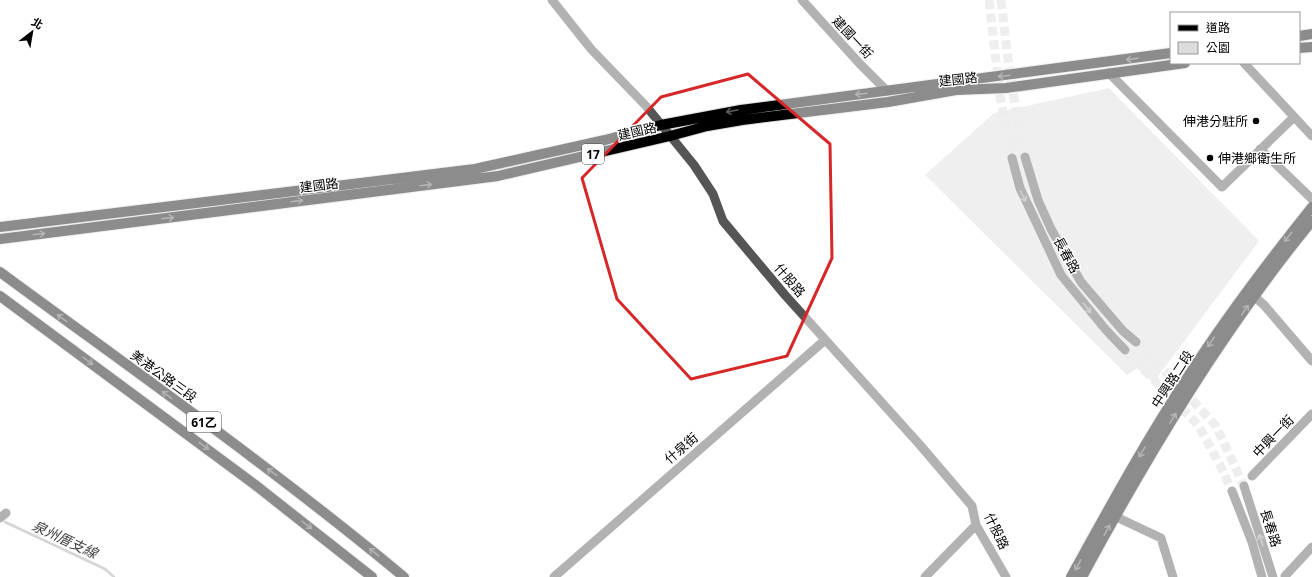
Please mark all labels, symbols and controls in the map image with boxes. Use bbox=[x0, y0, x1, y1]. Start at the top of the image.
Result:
north arrow bbox=[12, 12, 52, 52]
street label: 建國一街 bbox=[829, 12, 877, 62]
legend bbox=[1170, 12, 1300, 64]
text: 北 bbox=[29, 14, 46, 32]
text: 道路 bbox=[1206, 19, 1230, 36]
text: 公園 bbox=[1206, 39, 1230, 56]
one-way arrow bbox=[1126, 55, 1139, 63]
street label: 建國路 bbox=[938, 68, 978, 90]
one-way arrow bbox=[997, 72, 1010, 80]
one-way arrow bbox=[855, 90, 868, 98]
one-way arrow bbox=[726, 108, 739, 116]
place label: 伸港分駐所 bbox=[1183, 112, 1248, 130]
marker: 伸港分駐所 bbox=[1251, 116, 1261, 126]
street label: 建國路 bbox=[616, 118, 658, 144]
road number: 17 bbox=[582, 144, 604, 164]
place label: 伸港鄉衛生所 bbox=[1218, 149, 1296, 167]
marker: 伸港鄉衛生所 bbox=[1205, 153, 1215, 163]
street label: 建國路 bbox=[299, 174, 339, 196]
one-way arrow bbox=[419, 181, 432, 189]
one-way arrow bbox=[1020, 189, 1027, 201]
one-way arrow bbox=[290, 197, 303, 205]
one-way arrow bbox=[161, 214, 174, 222]
one-way arrow bbox=[32, 230, 45, 238]
one-way arrow bbox=[1284, 232, 1292, 243]
street label: 長春路 bbox=[1050, 234, 1084, 276]
street label: 什股路 bbox=[770, 259, 810, 301]
one-way arrow bbox=[1083, 302, 1092, 313]
one-way arrow bbox=[1241, 305, 1249, 316]
one-way arrow bbox=[57, 314, 68, 322]
one-way arrow bbox=[1207, 337, 1215, 348]
street label: 美港公路三段 bbox=[127, 346, 201, 406]
street label: 中興路二段 bbox=[1147, 347, 1197, 411]
one-way arrow bbox=[82, 357, 93, 365]
one-way arrow bbox=[162, 391, 173, 399]
street label: 中興一街 bbox=[1248, 411, 1298, 461]
road number: 61乙 bbox=[187, 412, 221, 432]
one-way arrow bbox=[1169, 412, 1177, 424]
street label: 什泉街 bbox=[660, 428, 702, 468]
one-way arrow bbox=[198, 442, 209, 451]
one-way arrow bbox=[1138, 446, 1146, 458]
one-way arrow bbox=[267, 467, 278, 476]
street label: 長春路 bbox=[1256, 507, 1286, 549]
street label: 什股路 bbox=[980, 510, 1014, 552]
water label: 泉州厝支線 bbox=[29, 516, 103, 563]
one-way arrow bbox=[301, 521, 312, 530]
one-way arrow bbox=[1104, 525, 1111, 537]
one-way arrow bbox=[1257, 533, 1264, 546]
one-way arrow bbox=[369, 548, 380, 557]
one-way arrow bbox=[1073, 559, 1081, 571]

